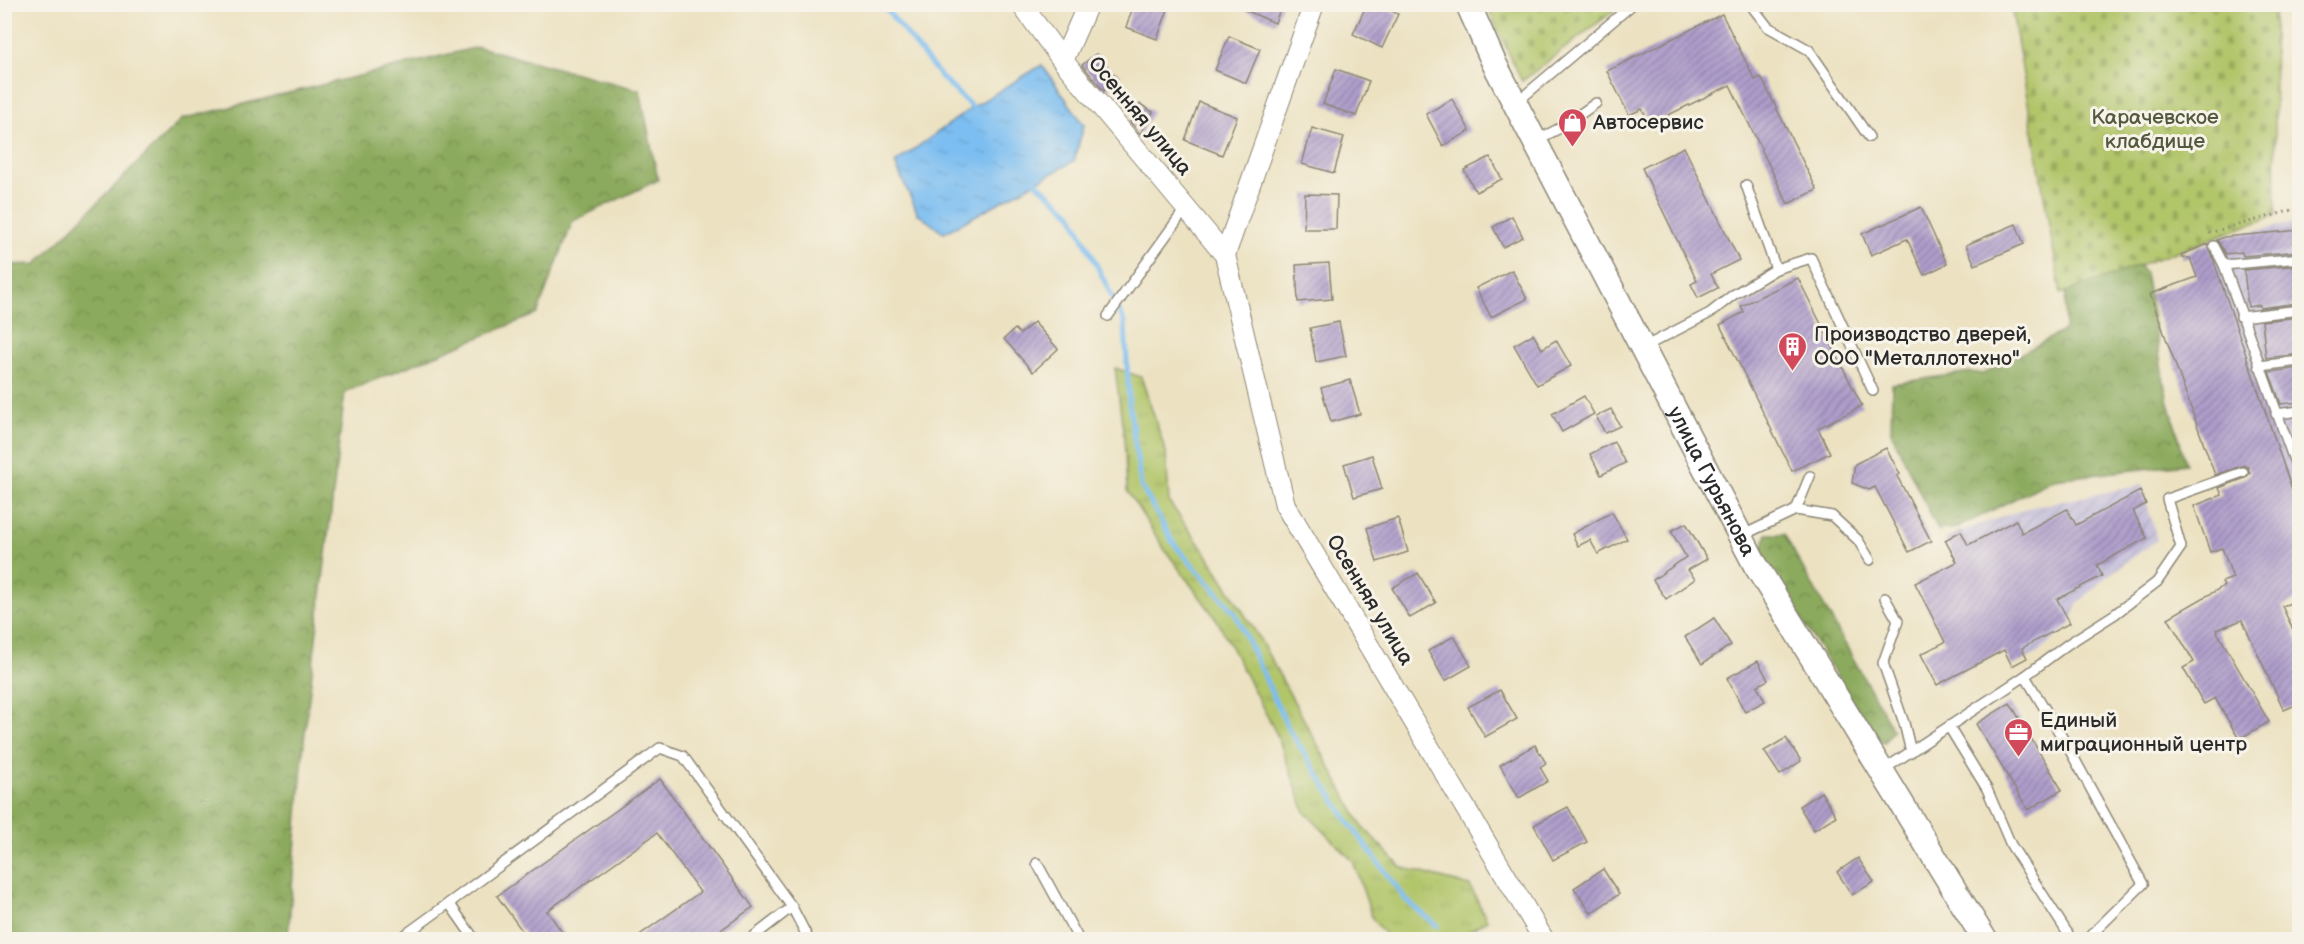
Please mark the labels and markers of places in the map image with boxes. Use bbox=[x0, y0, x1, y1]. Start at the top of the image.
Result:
shop icon: Автосервис bbox=[1556, 106, 1588, 148]
place label: Автосервис bbox=[1592, 110, 1704, 135]
place label: Производство дверей, ООО "Металлотехно" bbox=[1814, 322, 2031, 371]
building icon: Производство дверей, ООО "Металлотехно" bbox=[1777, 330, 1809, 372]
place label: Единый миграционный центр bbox=[2040, 708, 2247, 757]
office icon: Единый миграционный центр bbox=[2003, 716, 2035, 758]

